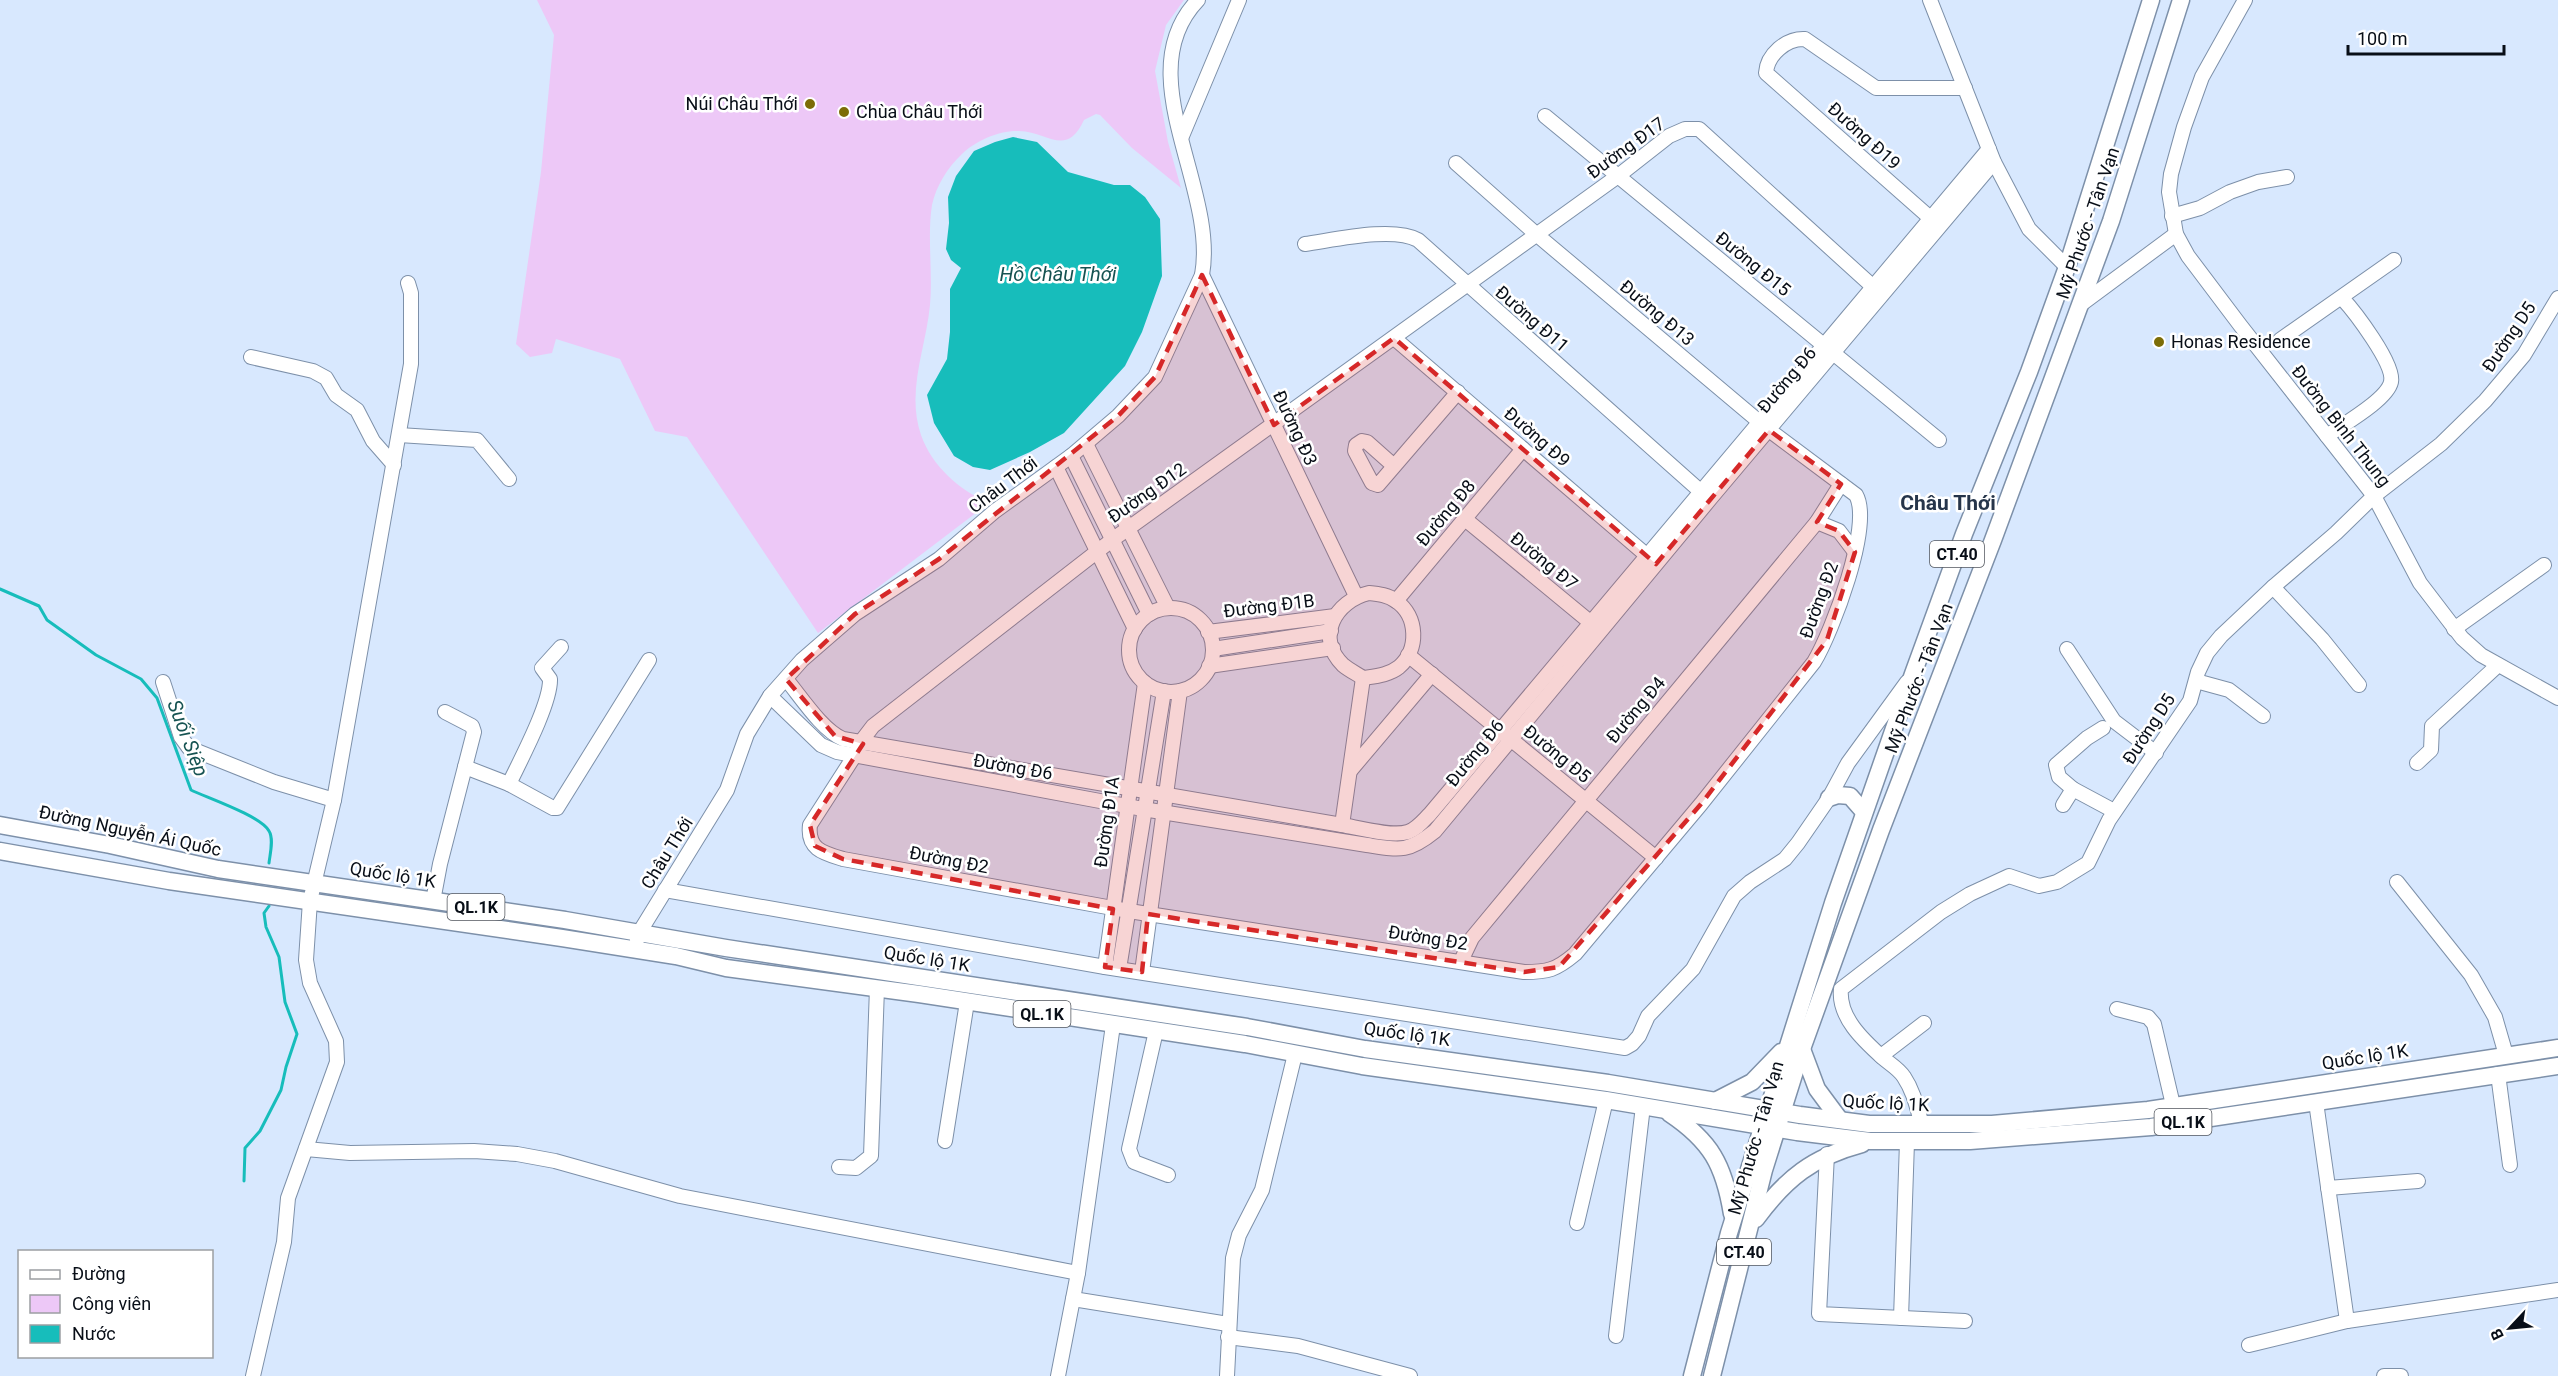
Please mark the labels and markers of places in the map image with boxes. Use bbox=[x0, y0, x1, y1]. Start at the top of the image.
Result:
place label: Núi Châu Thới bbox=[686, 93, 798, 114]
marker: Núi Châu Thới bbox=[803, 97, 817, 111]
place label: Chùa Châu Thới bbox=[856, 101, 983, 122]
marker: Chùa Châu Thới bbox=[837, 105, 851, 119]
place label: Honas Residence bbox=[2171, 331, 2311, 352]
marker: Honas Residence bbox=[2152, 335, 2166, 349]

